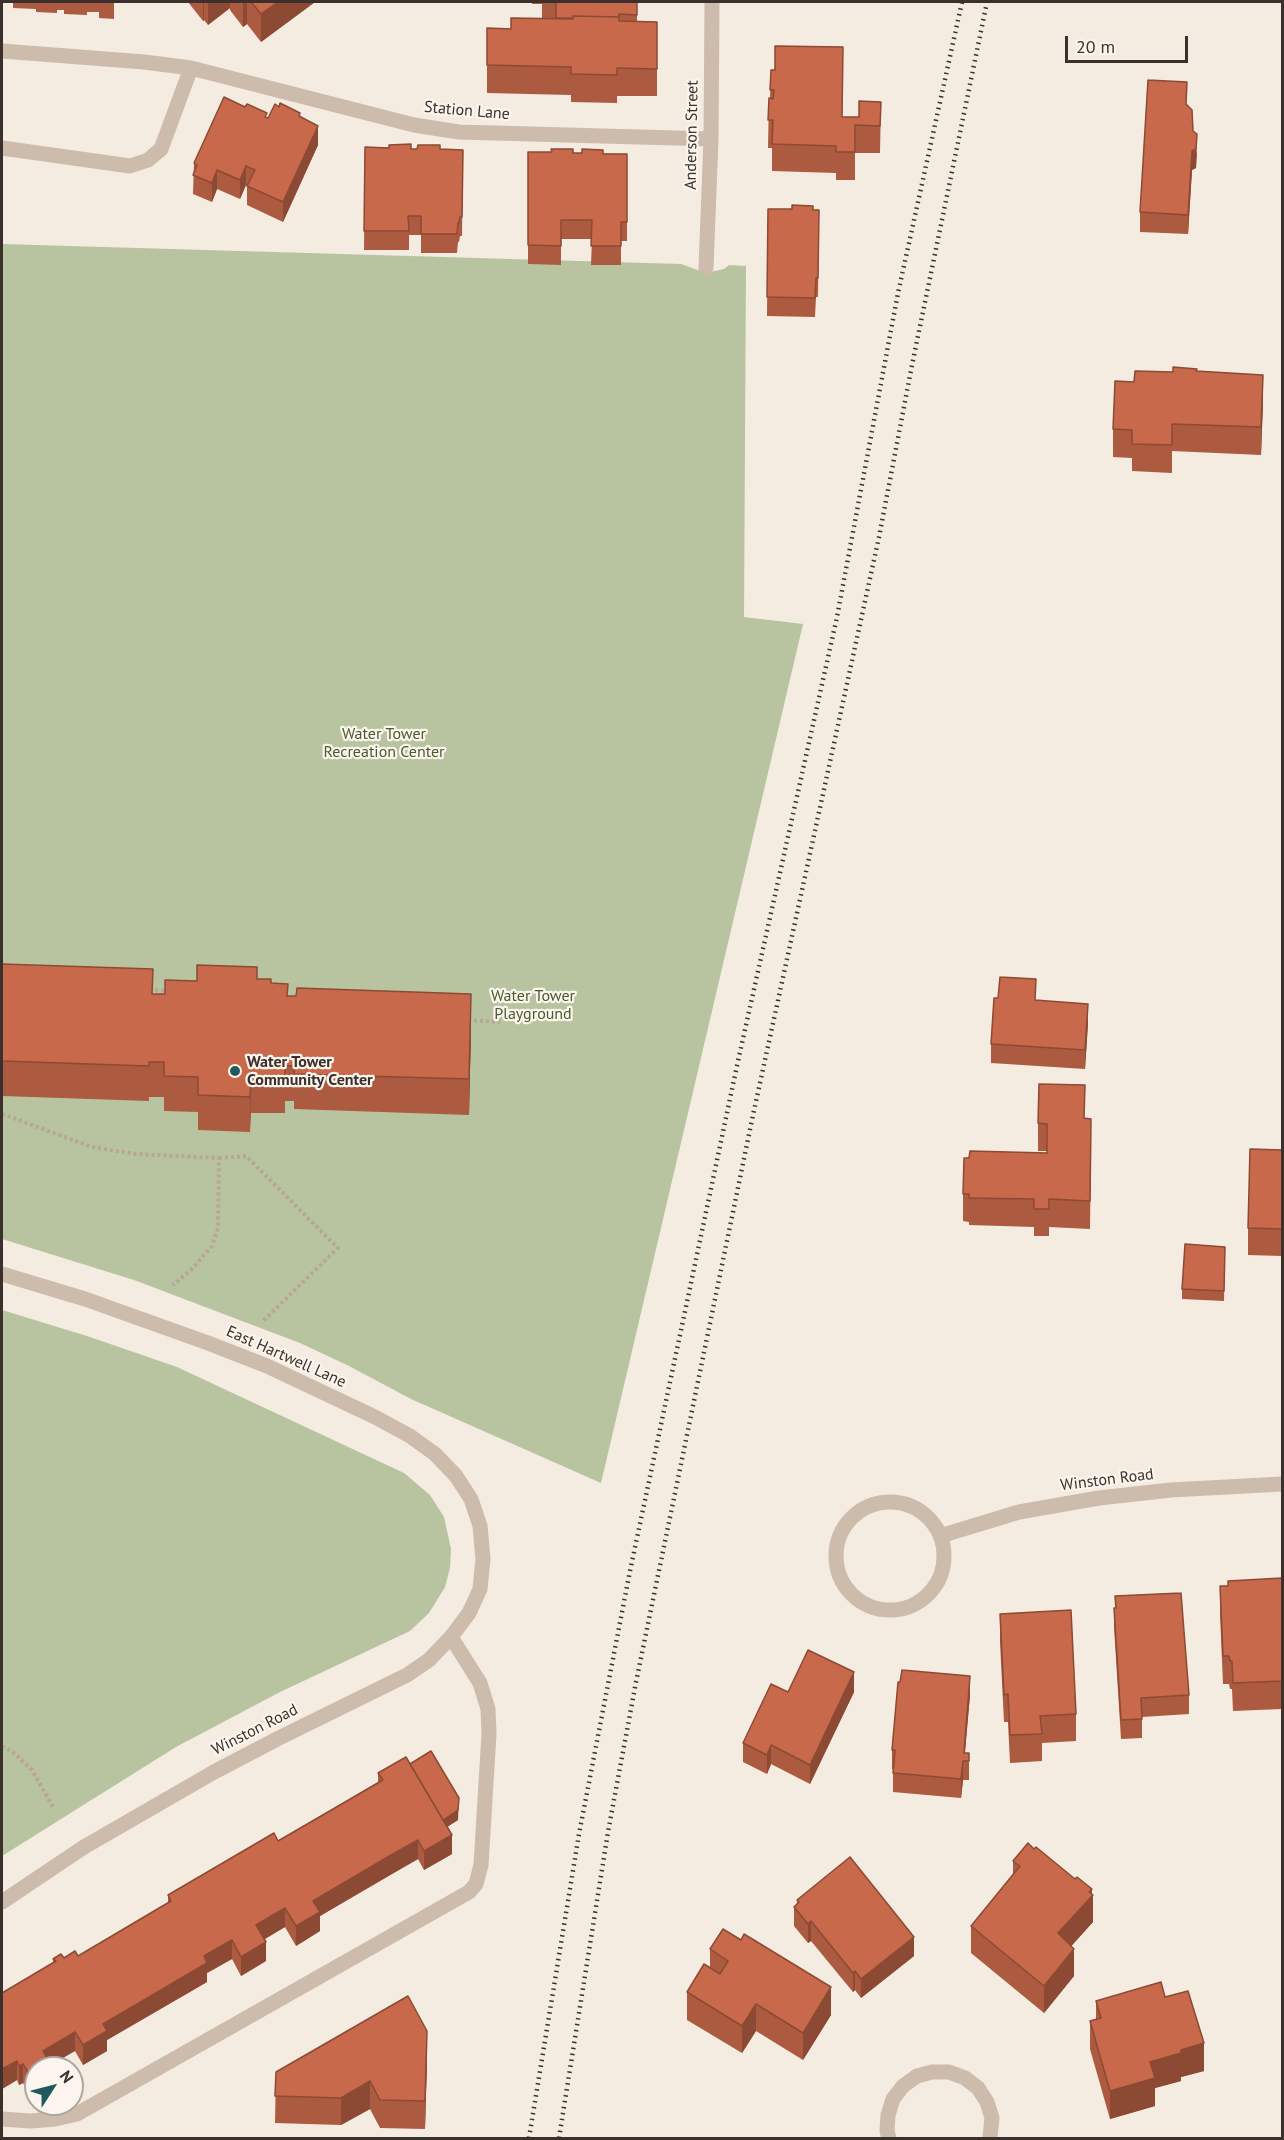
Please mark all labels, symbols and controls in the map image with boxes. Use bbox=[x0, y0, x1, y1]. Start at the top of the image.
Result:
scale bar bbox=[1068, 24, 1191, 62]
text: 20 m bbox=[1076, 35, 1115, 58]
street label: Anderson Street bbox=[681, 80, 703, 190]
street label: Station Lane bbox=[423, 98, 511, 124]
park label: Water Tower Recreation Center bbox=[323, 724, 445, 762]
park label: Water Tower Playground bbox=[491, 986, 575, 1024]
place label: Water Tower Community Center bbox=[247, 1052, 373, 1090]
marker: Water Tower Community Center bbox=[228, 1064, 242, 1078]
street label: East Hartwell Lane bbox=[223, 1322, 349, 1392]
street label: Winston Road bbox=[1059, 1465, 1155, 1495]
street label: Winston Road bbox=[209, 1700, 301, 1760]
north arrow bbox=[24, 2056, 84, 2116]
text: N bbox=[56, 2066, 78, 2087]

